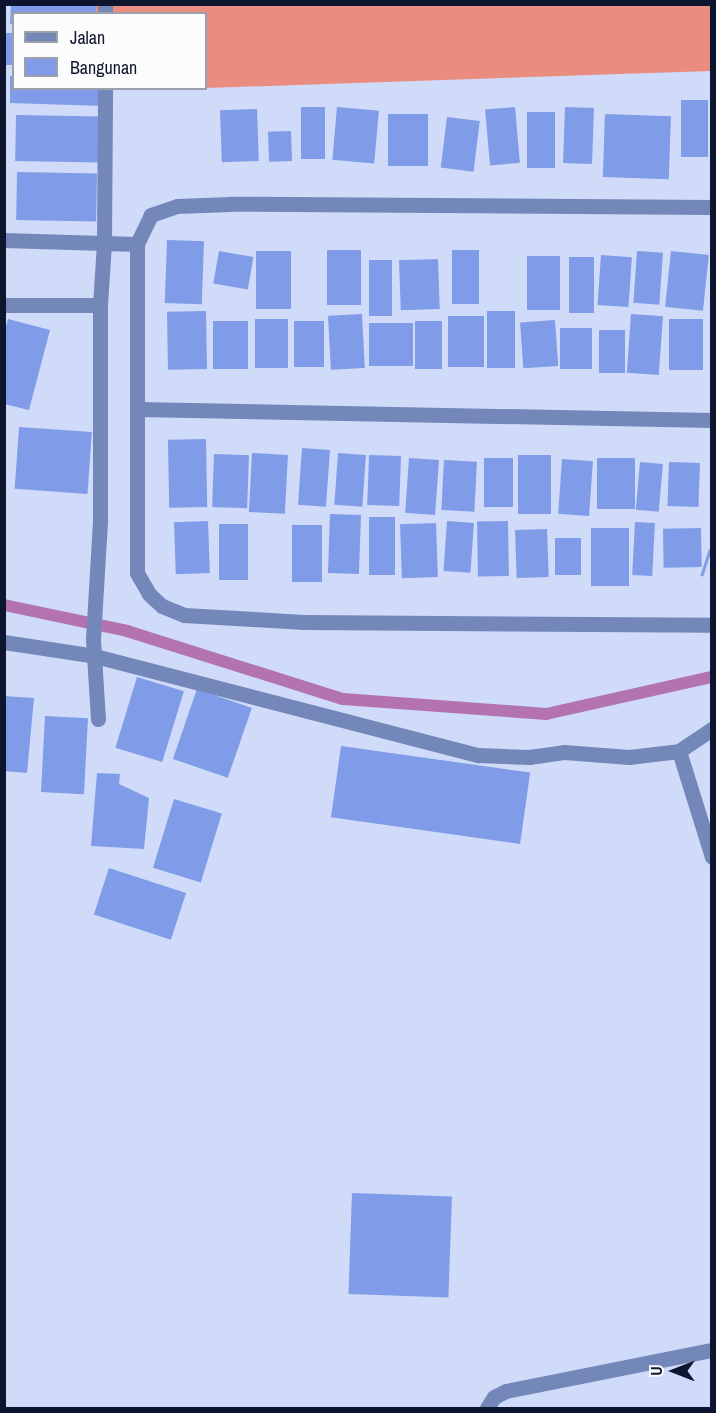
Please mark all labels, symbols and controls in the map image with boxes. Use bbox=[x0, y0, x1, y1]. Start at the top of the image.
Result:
legend bbox=[12, 12, 207, 90]
text: Jalan bbox=[70, 25, 105, 50]
text: Bangunan bbox=[70, 55, 137, 80]
north arrow bbox=[644, 1341, 704, 1401]
text: U bbox=[645, 1366, 667, 1376]

